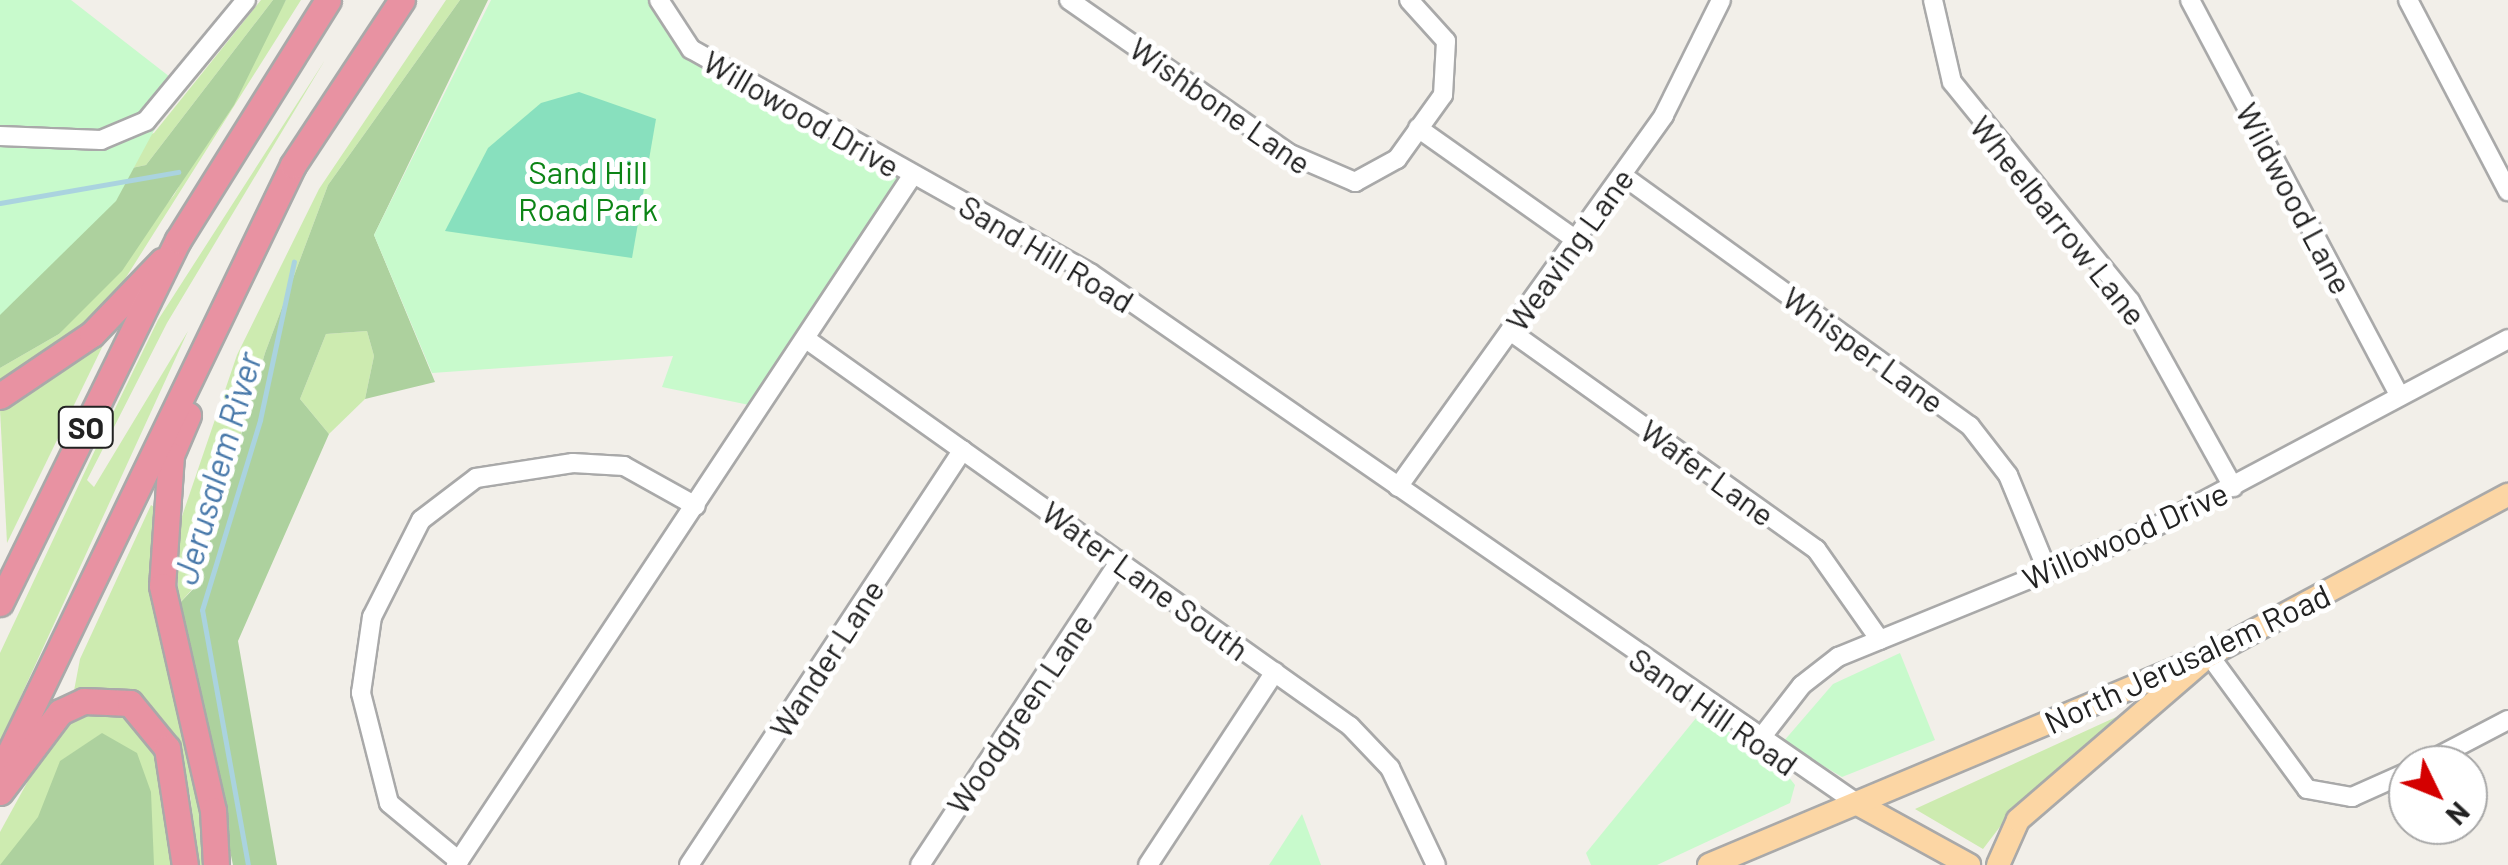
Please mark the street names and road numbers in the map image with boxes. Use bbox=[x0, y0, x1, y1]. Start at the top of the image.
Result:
street label: Wishbone Lane bbox=[1123, 28, 1319, 182]
street label: Willowood Drive bbox=[697, 41, 907, 185]
street label: Wildwood Lane bbox=[2229, 96, 2361, 300]
street label: Wheelbarrow Lane bbox=[1963, 107, 2155, 333]
street label: Weaving Lane bbox=[1497, 160, 1641, 338]
street label: Sand Hill Road bbox=[953, 186, 1141, 320]
street label: Whisper Lane bbox=[1776, 278, 1952, 420]
road number: SO bbox=[56, 402, 116, 452]
street label: Wafer Lane bbox=[1633, 411, 1783, 533]
street label: Willowood Drive bbox=[2017, 473, 2233, 597]
street label: Water Lane South bbox=[1035, 492, 1257, 668]
street label: Wander Lane bbox=[761, 572, 891, 744]
street label: North Jerusalem Road bbox=[2038, 575, 2336, 741]
street label: Woodgreen Lane bbox=[938, 605, 1100, 821]
street label: Sand Hill Road bbox=[1622, 639, 1806, 783]

